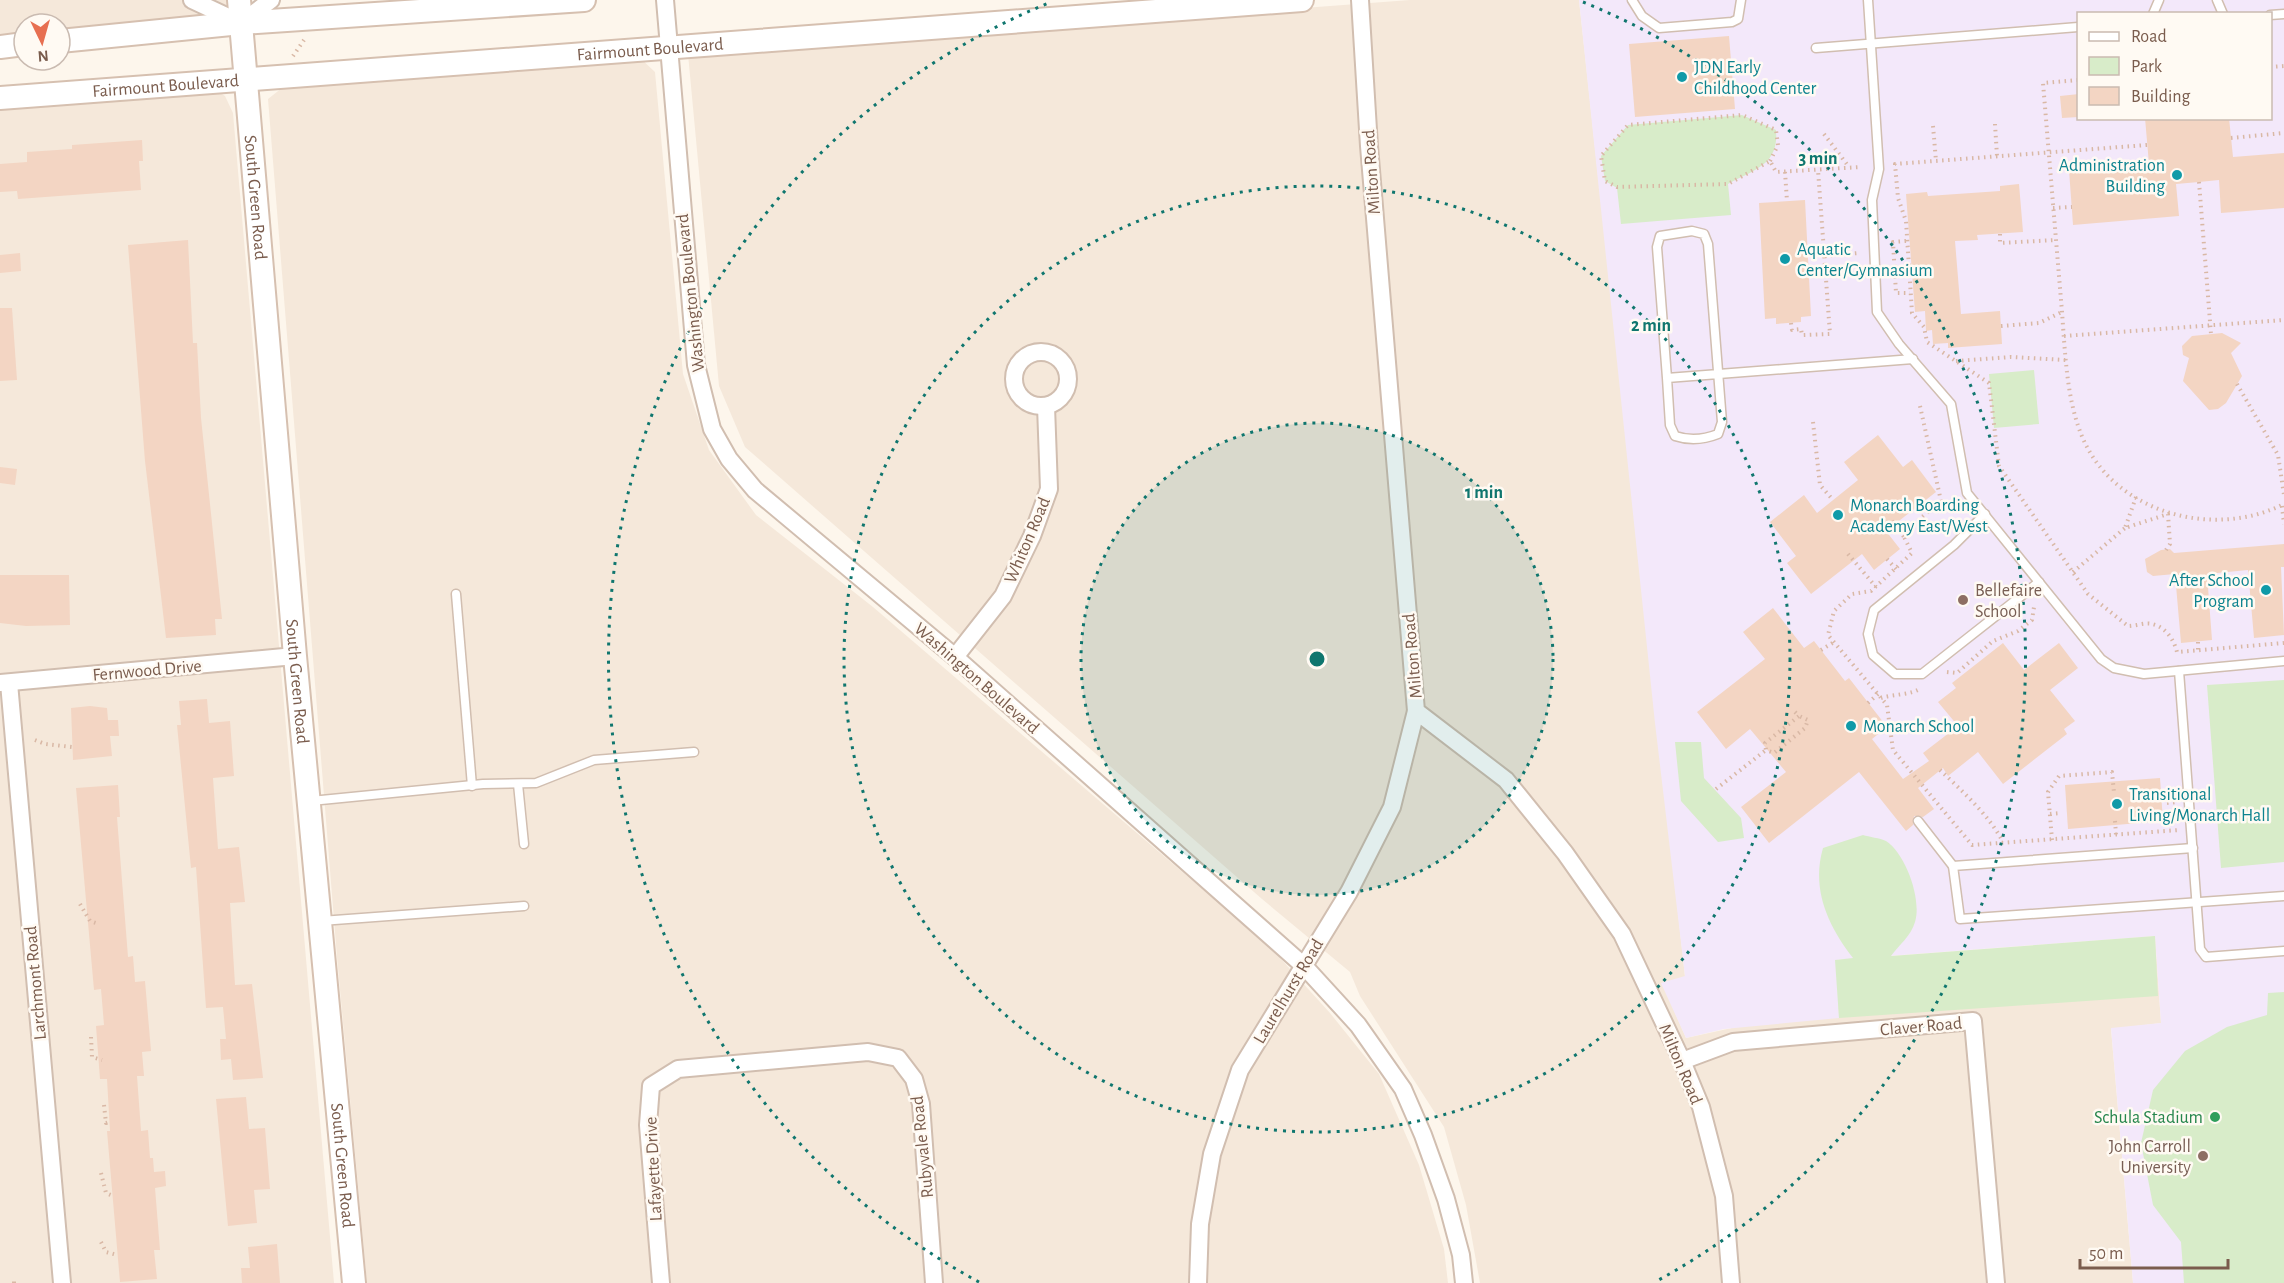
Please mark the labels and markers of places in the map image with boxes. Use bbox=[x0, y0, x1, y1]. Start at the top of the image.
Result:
place label: JDN Early Childhood Center bbox=[1694, 59, 1817, 98]
marker: JDN Early Childhood Center bbox=[1675, 70, 1689, 84]
place label: Administration Building bbox=[2059, 157, 2165, 196]
marker: Administration Building bbox=[2170, 168, 2184, 182]
place label: Aquatic Center/Gymnasium bbox=[1797, 241, 1933, 280]
marker: Aquatic Center/Gymnasium bbox=[1778, 252, 1792, 266]
place label: Monarch Boarding Academy East/West bbox=[1850, 497, 1988, 536]
marker: Monarch Boarding Academy East/West bbox=[1831, 508, 1845, 522]
place label: After School Program bbox=[2169, 572, 2254, 611]
place label: Bellefaire School bbox=[1975, 582, 2042, 621]
marker: After School Program bbox=[2259, 583, 2273, 597]
marker: Bellefaire School bbox=[1956, 593, 1970, 607]
centre of rings bbox=[1307, 649, 1327, 669]
place label: Monarch School bbox=[1863, 718, 1975, 736]
marker: Monarch School bbox=[1844, 719, 1858, 733]
place label: Transitional Living/Monarch Hall bbox=[2129, 786, 2270, 825]
marker: Transitional Living/Monarch Hall bbox=[2110, 797, 2124, 811]
place label: Schula Stadium bbox=[2094, 1109, 2203, 1127]
marker: Schula Stadium bbox=[2208, 1110, 2222, 1124]
place label: John Carroll University bbox=[2109, 1138, 2191, 1177]
marker: John Carroll University bbox=[2196, 1149, 2210, 1163]

